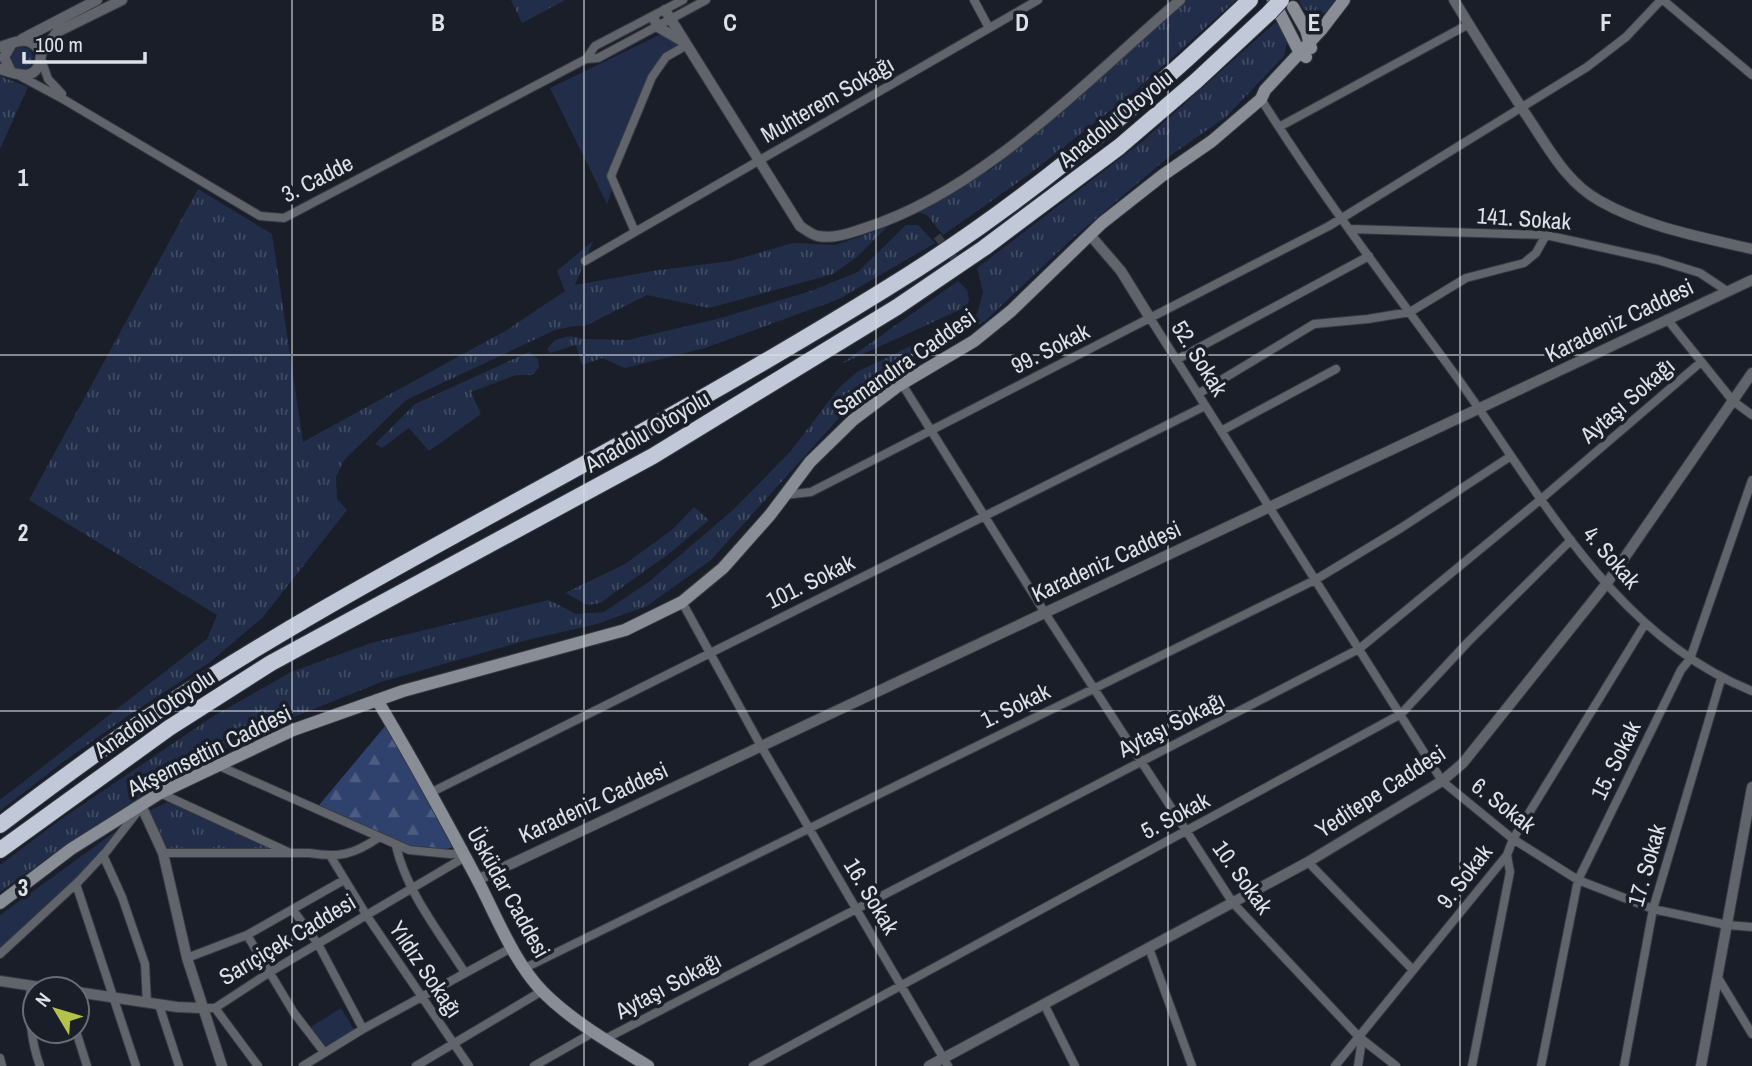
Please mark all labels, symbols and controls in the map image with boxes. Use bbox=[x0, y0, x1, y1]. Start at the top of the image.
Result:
text: B bbox=[431, 7, 445, 38]
text: C bbox=[723, 7, 737, 38]
text: D bbox=[1015, 7, 1029, 38]
text: E bbox=[1308, 7, 1320, 38]
text: F bbox=[1600, 7, 1612, 38]
scale bar bbox=[24, 21, 145, 65]
text: 100 m bbox=[35, 30, 83, 59]
street label: Muhterem Sokağı bbox=[755, 48, 899, 150]
street label: Anadolu Otoyolu bbox=[1050, 62, 1179, 175]
street label: 3. Cadde bbox=[276, 147, 358, 209]
text: 1 bbox=[18, 162, 29, 193]
street label: 141. Sokak bbox=[1476, 199, 1573, 237]
street label: Karadeniz Caddesi bbox=[1540, 271, 1698, 369]
street label: Samandıra Caddesi bbox=[826, 301, 982, 423]
street label: 52. Sokak bbox=[1165, 314, 1236, 402]
street label: 99. Sokak bbox=[1006, 315, 1095, 381]
street label: Aytaşı Sokağı bbox=[1572, 350, 1681, 450]
street label: Anadolu Otoyolu bbox=[578, 383, 715, 480]
street label: Karadeniz Caddesi bbox=[1026, 513, 1186, 609]
text: 2 bbox=[18, 517, 28, 548]
street label: 4. Sokak bbox=[1576, 519, 1648, 595]
street label: 101. Sokak bbox=[761, 546, 860, 616]
street label: Anadolu Otoyolu bbox=[87, 661, 220, 765]
street label: 1. Sokak bbox=[975, 675, 1055, 735]
street label: Aytaşı Sokağı bbox=[1111, 684, 1230, 765]
street label: Akşemsettin Caddesi bbox=[121, 697, 296, 804]
street label: 15. Sokak bbox=[1583, 715, 1648, 804]
street label: Yeditepe Caddesi bbox=[1309, 737, 1451, 845]
street label: Karadeniz Caddesi bbox=[513, 754, 673, 850]
street label: 6. Sokak bbox=[1466, 770, 1543, 840]
street label: 5. Sokak bbox=[1135, 784, 1215, 846]
street label: 17. Sokak bbox=[1620, 820, 1673, 910]
street label: Üsküdar Caddesi bbox=[460, 821, 558, 963]
street label: 10. Sokak bbox=[1206, 834, 1281, 920]
street label: 9. Sokak bbox=[1429, 837, 1499, 914]
street label: 16. Sokak bbox=[837, 852, 907, 940]
text: 3 bbox=[18, 872, 28, 903]
street label: Sarıçiçek Caddesi bbox=[213, 886, 361, 992]
street label: Yıldız Sokağı bbox=[382, 915, 470, 1023]
street label: Aytaşı Sokağı bbox=[609, 944, 727, 1026]
north arrow bbox=[21, 975, 91, 1045]
text: N bbox=[29, 987, 56, 1012]

